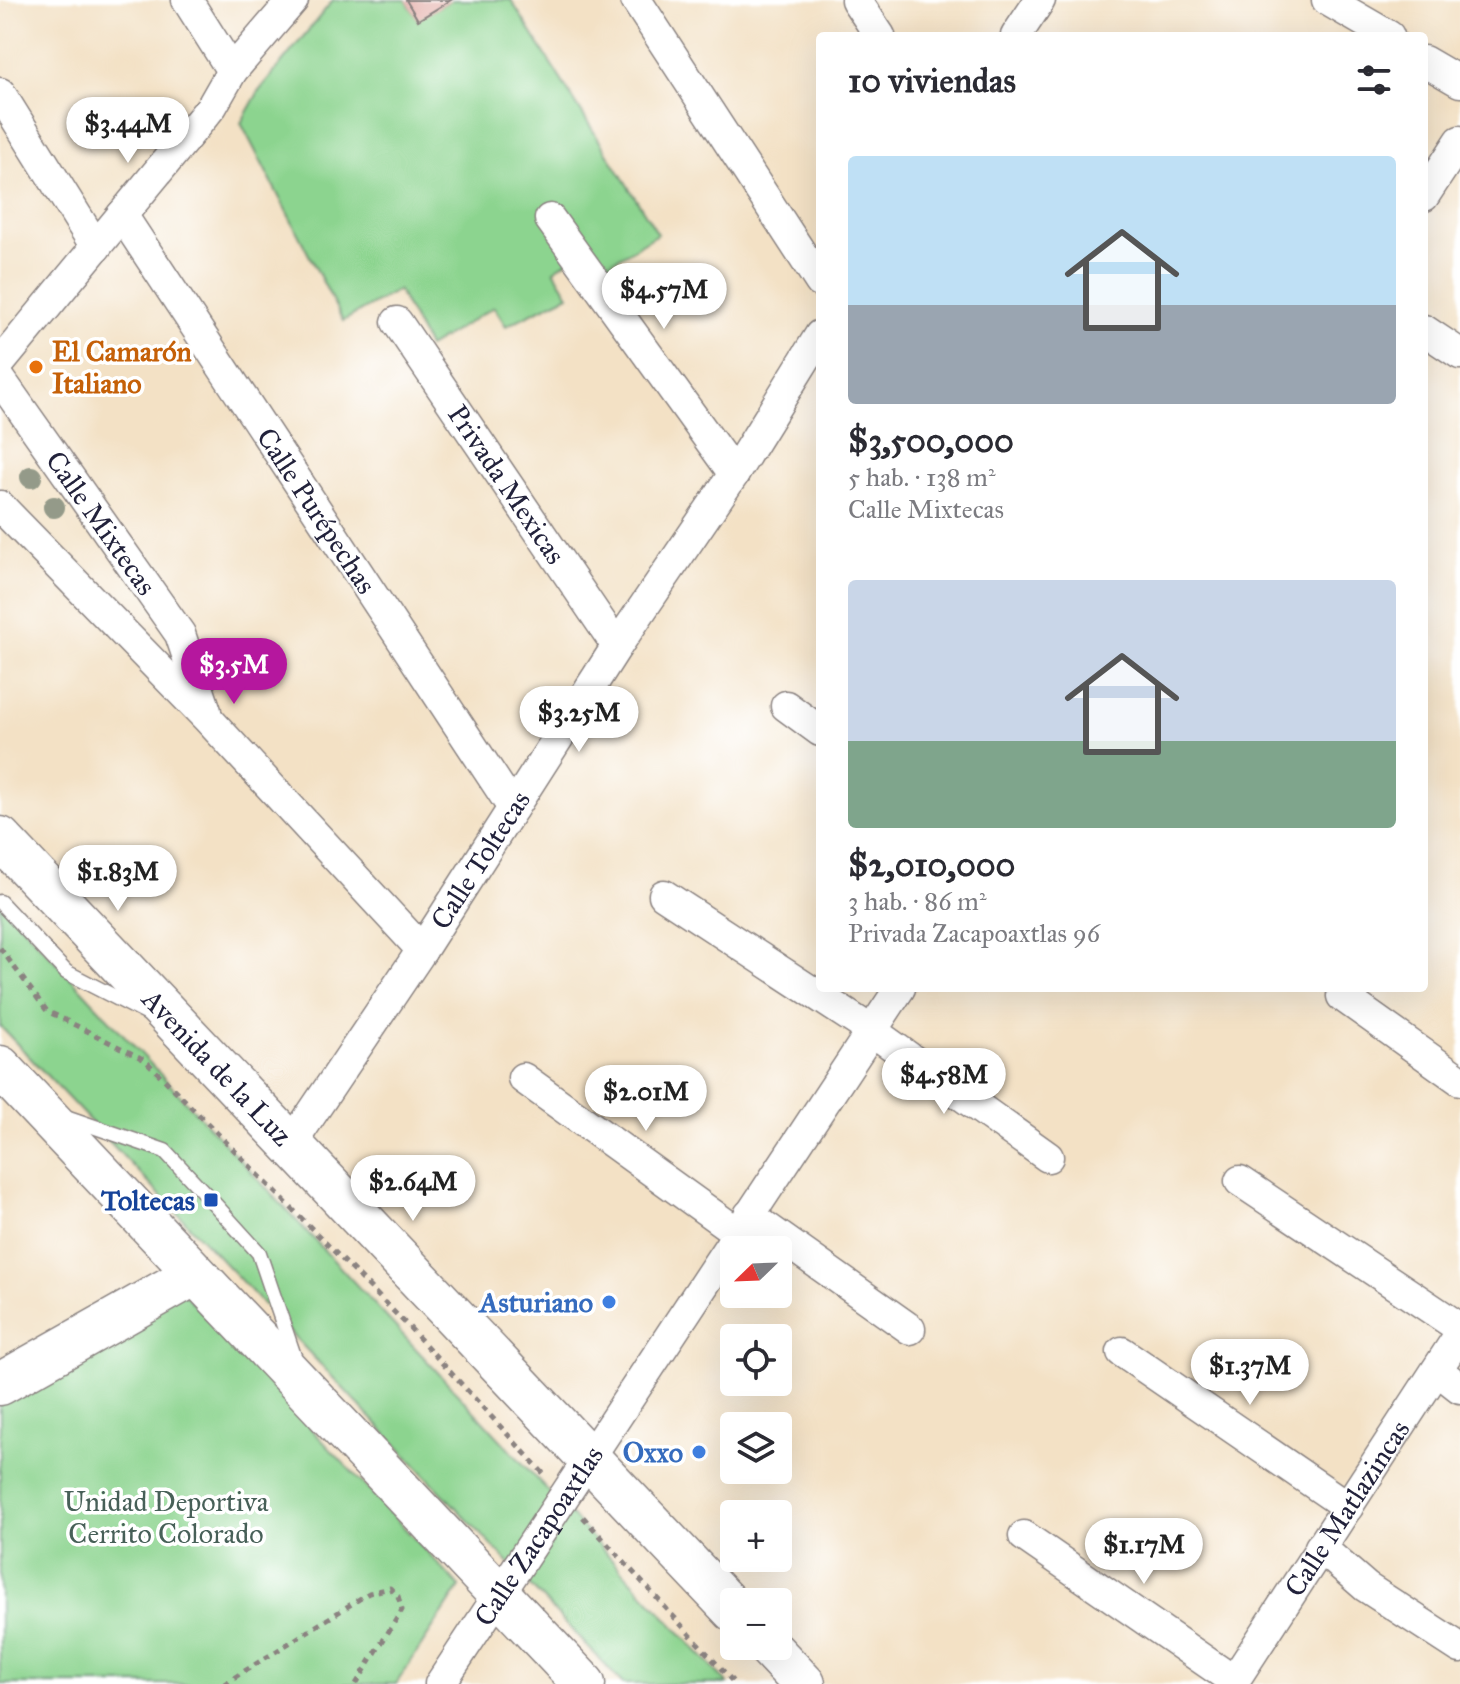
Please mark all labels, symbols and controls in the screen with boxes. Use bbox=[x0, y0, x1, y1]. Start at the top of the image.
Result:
icon: filters bbox=[1352, 58, 1396, 102]
text: 10 viviendas bbox=[848, 60, 1016, 101]
pin: $3.44M bbox=[63, 97, 193, 165]
text: $3.44M bbox=[84, 107, 172, 139]
icon: home bbox=[1050, 208, 1194, 352]
pin: $4.57M bbox=[599, 263, 729, 331]
text: $4.57M bbox=[620, 273, 708, 305]
place label: El Camarón Italiano bbox=[52, 334, 192, 401]
marker: El Camarón Italiano bbox=[27, 358, 45, 376]
street label: Privada Mexicas bbox=[441, 398, 574, 571]
text: $3,500,000 bbox=[848, 420, 1014, 461]
street label: Calle Purépechas bbox=[249, 421, 384, 600]
street label: Calle Mixtecas bbox=[39, 444, 164, 602]
text: 5 hab. · 138 m² bbox=[848, 461, 996, 493]
text: Calle Mixtecas bbox=[848, 493, 1004, 525]
icon: home bbox=[1050, 632, 1194, 776]
pin: $3.5M bbox=[178, 638, 290, 706]
text: $3.5M bbox=[199, 648, 269, 680]
pin: $3.25M bbox=[514, 686, 644, 754]
text: $3.25M bbox=[538, 696, 620, 728]
street label: Calle Toltecas bbox=[423, 784, 537, 935]
text: $2,010,000 bbox=[848, 844, 1015, 885]
pin: $1.83M bbox=[53, 845, 183, 913]
text: $1.83M bbox=[77, 855, 159, 887]
text: 3 hab. · 86 m² bbox=[848, 885, 986, 917]
text: Privada Zacapoaxtlas 96 bbox=[848, 917, 1100, 949]
street label: Avenida de la Luz bbox=[134, 981, 300, 1153]
pin: $4.58M bbox=[879, 1048, 1009, 1116]
text: $4.58M bbox=[900, 1058, 988, 1090]
pin: $2.01M bbox=[581, 1065, 711, 1133]
text: $2.01M bbox=[603, 1075, 689, 1107]
pin: $2.64M bbox=[348, 1155, 478, 1223]
text: $2.64M bbox=[369, 1165, 457, 1197]
place label: Toltecas bbox=[101, 1183, 195, 1218]
marker: Toltecas bbox=[202, 1191, 220, 1209]
north arrow bbox=[720, 1236, 792, 1308]
map controls bbox=[720, 1236, 792, 1660]
place label: Asturiano bbox=[478, 1285, 593, 1320]
marker: Asturiano bbox=[600, 1293, 618, 1311]
button: locate bbox=[720, 1324, 792, 1396]
pin: $1.37M bbox=[1185, 1339, 1315, 1407]
text: $1.37M bbox=[1209, 1349, 1291, 1381]
button: layers bbox=[720, 1412, 792, 1484]
street label: Calle Matlazincas bbox=[1276, 1413, 1417, 1603]
place label: Oxxo bbox=[623, 1435, 683, 1470]
street label: Calle Zacapoaxtlas bbox=[466, 1439, 610, 1632]
marker: Oxxo bbox=[690, 1443, 708, 1461]
park label: Unidad Deportiva Cerrito Colorado bbox=[63, 1484, 269, 1551]
button: + bbox=[720, 1500, 792, 1572]
pin: $1.17M bbox=[1079, 1518, 1209, 1586]
text: $1.17M bbox=[1103, 1528, 1185, 1560]
button: − bbox=[720, 1588, 792, 1660]

